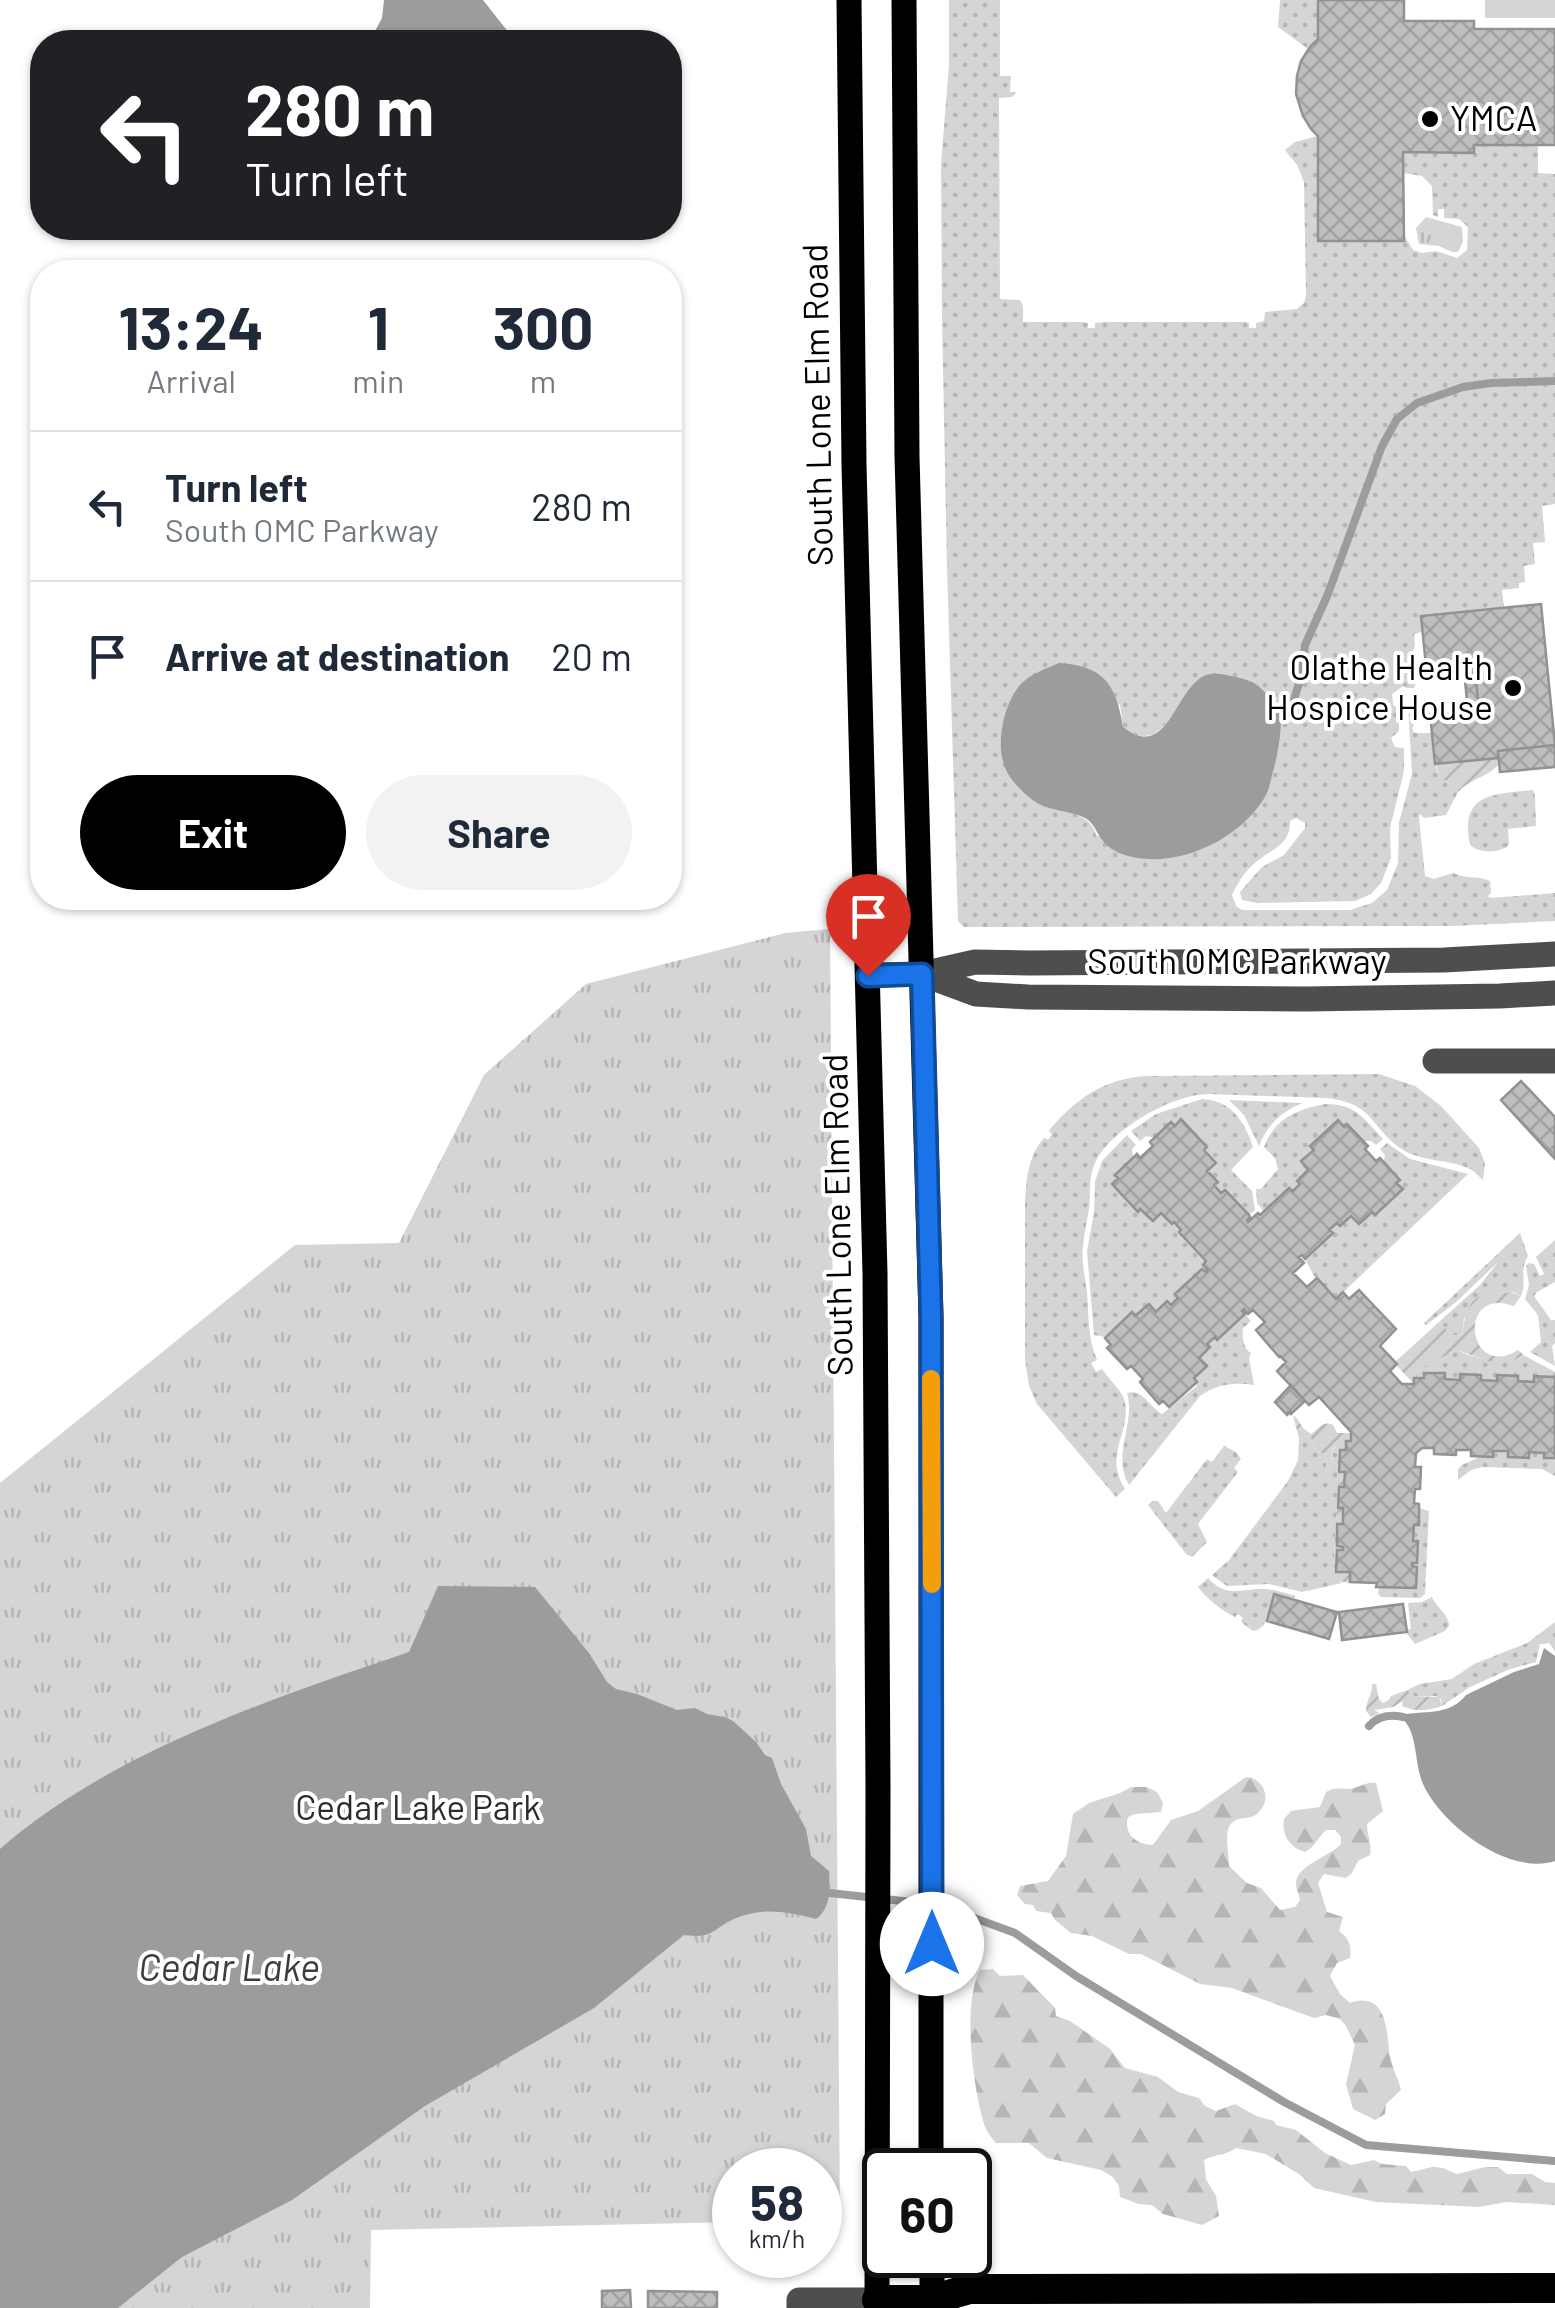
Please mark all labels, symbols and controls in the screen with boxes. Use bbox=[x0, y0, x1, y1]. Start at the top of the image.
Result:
text: 280 m bbox=[245, 66, 434, 150]
icon: left bbox=[80, 70, 210, 200]
place label: YMCA bbox=[1450, 96, 1537, 138]
marker: YMCA bbox=[1419, 108, 1441, 130]
text: Turn left bbox=[245, 151, 409, 205]
street label: South Lone Elm Road bbox=[792, 243, 840, 567]
text: 13:24 bbox=[118, 290, 264, 362]
text: 1 bbox=[368, 290, 389, 362]
text: 300 bbox=[493, 290, 593, 362]
text: Arrival bbox=[146, 361, 236, 399]
text: min bbox=[352, 361, 404, 399]
text: m bbox=[530, 361, 556, 399]
text: Turn left bbox=[165, 464, 308, 510]
icon: left bbox=[80, 479, 135, 534]
text: 280 m bbox=[531, 483, 632, 529]
text: South OMC Parkway bbox=[165, 510, 439, 548]
icon: arrive bbox=[80, 629, 135, 684]
text: Arrive at destination bbox=[165, 633, 510, 679]
text: 20 m bbox=[551, 633, 632, 679]
place label: Olathe Health Hospice House bbox=[1266, 645, 1493, 727]
marker: Olathe Health Hospice House bbox=[1502, 677, 1524, 699]
button: Exit bbox=[80, 775, 346, 890]
button: Share bbox=[366, 775, 632, 890]
pin bbox=[826, 874, 911, 977]
icon: arrive bbox=[841, 889, 896, 944]
street label: South OMC Parkway bbox=[1087, 939, 1387, 981]
street label: South Lone Elm Road bbox=[812, 1053, 860, 1377]
park label: Cedar Lake Park bbox=[295, 1785, 541, 1827]
position arrow bbox=[880, 1892, 984, 1996]
water label: Cedar Lake bbox=[138, 1943, 320, 1989]
speed limit sign: 60 bbox=[862, 2148, 992, 2278]
text: 58 bbox=[750, 2171, 804, 2231]
text: km/h bbox=[749, 2223, 805, 2253]

